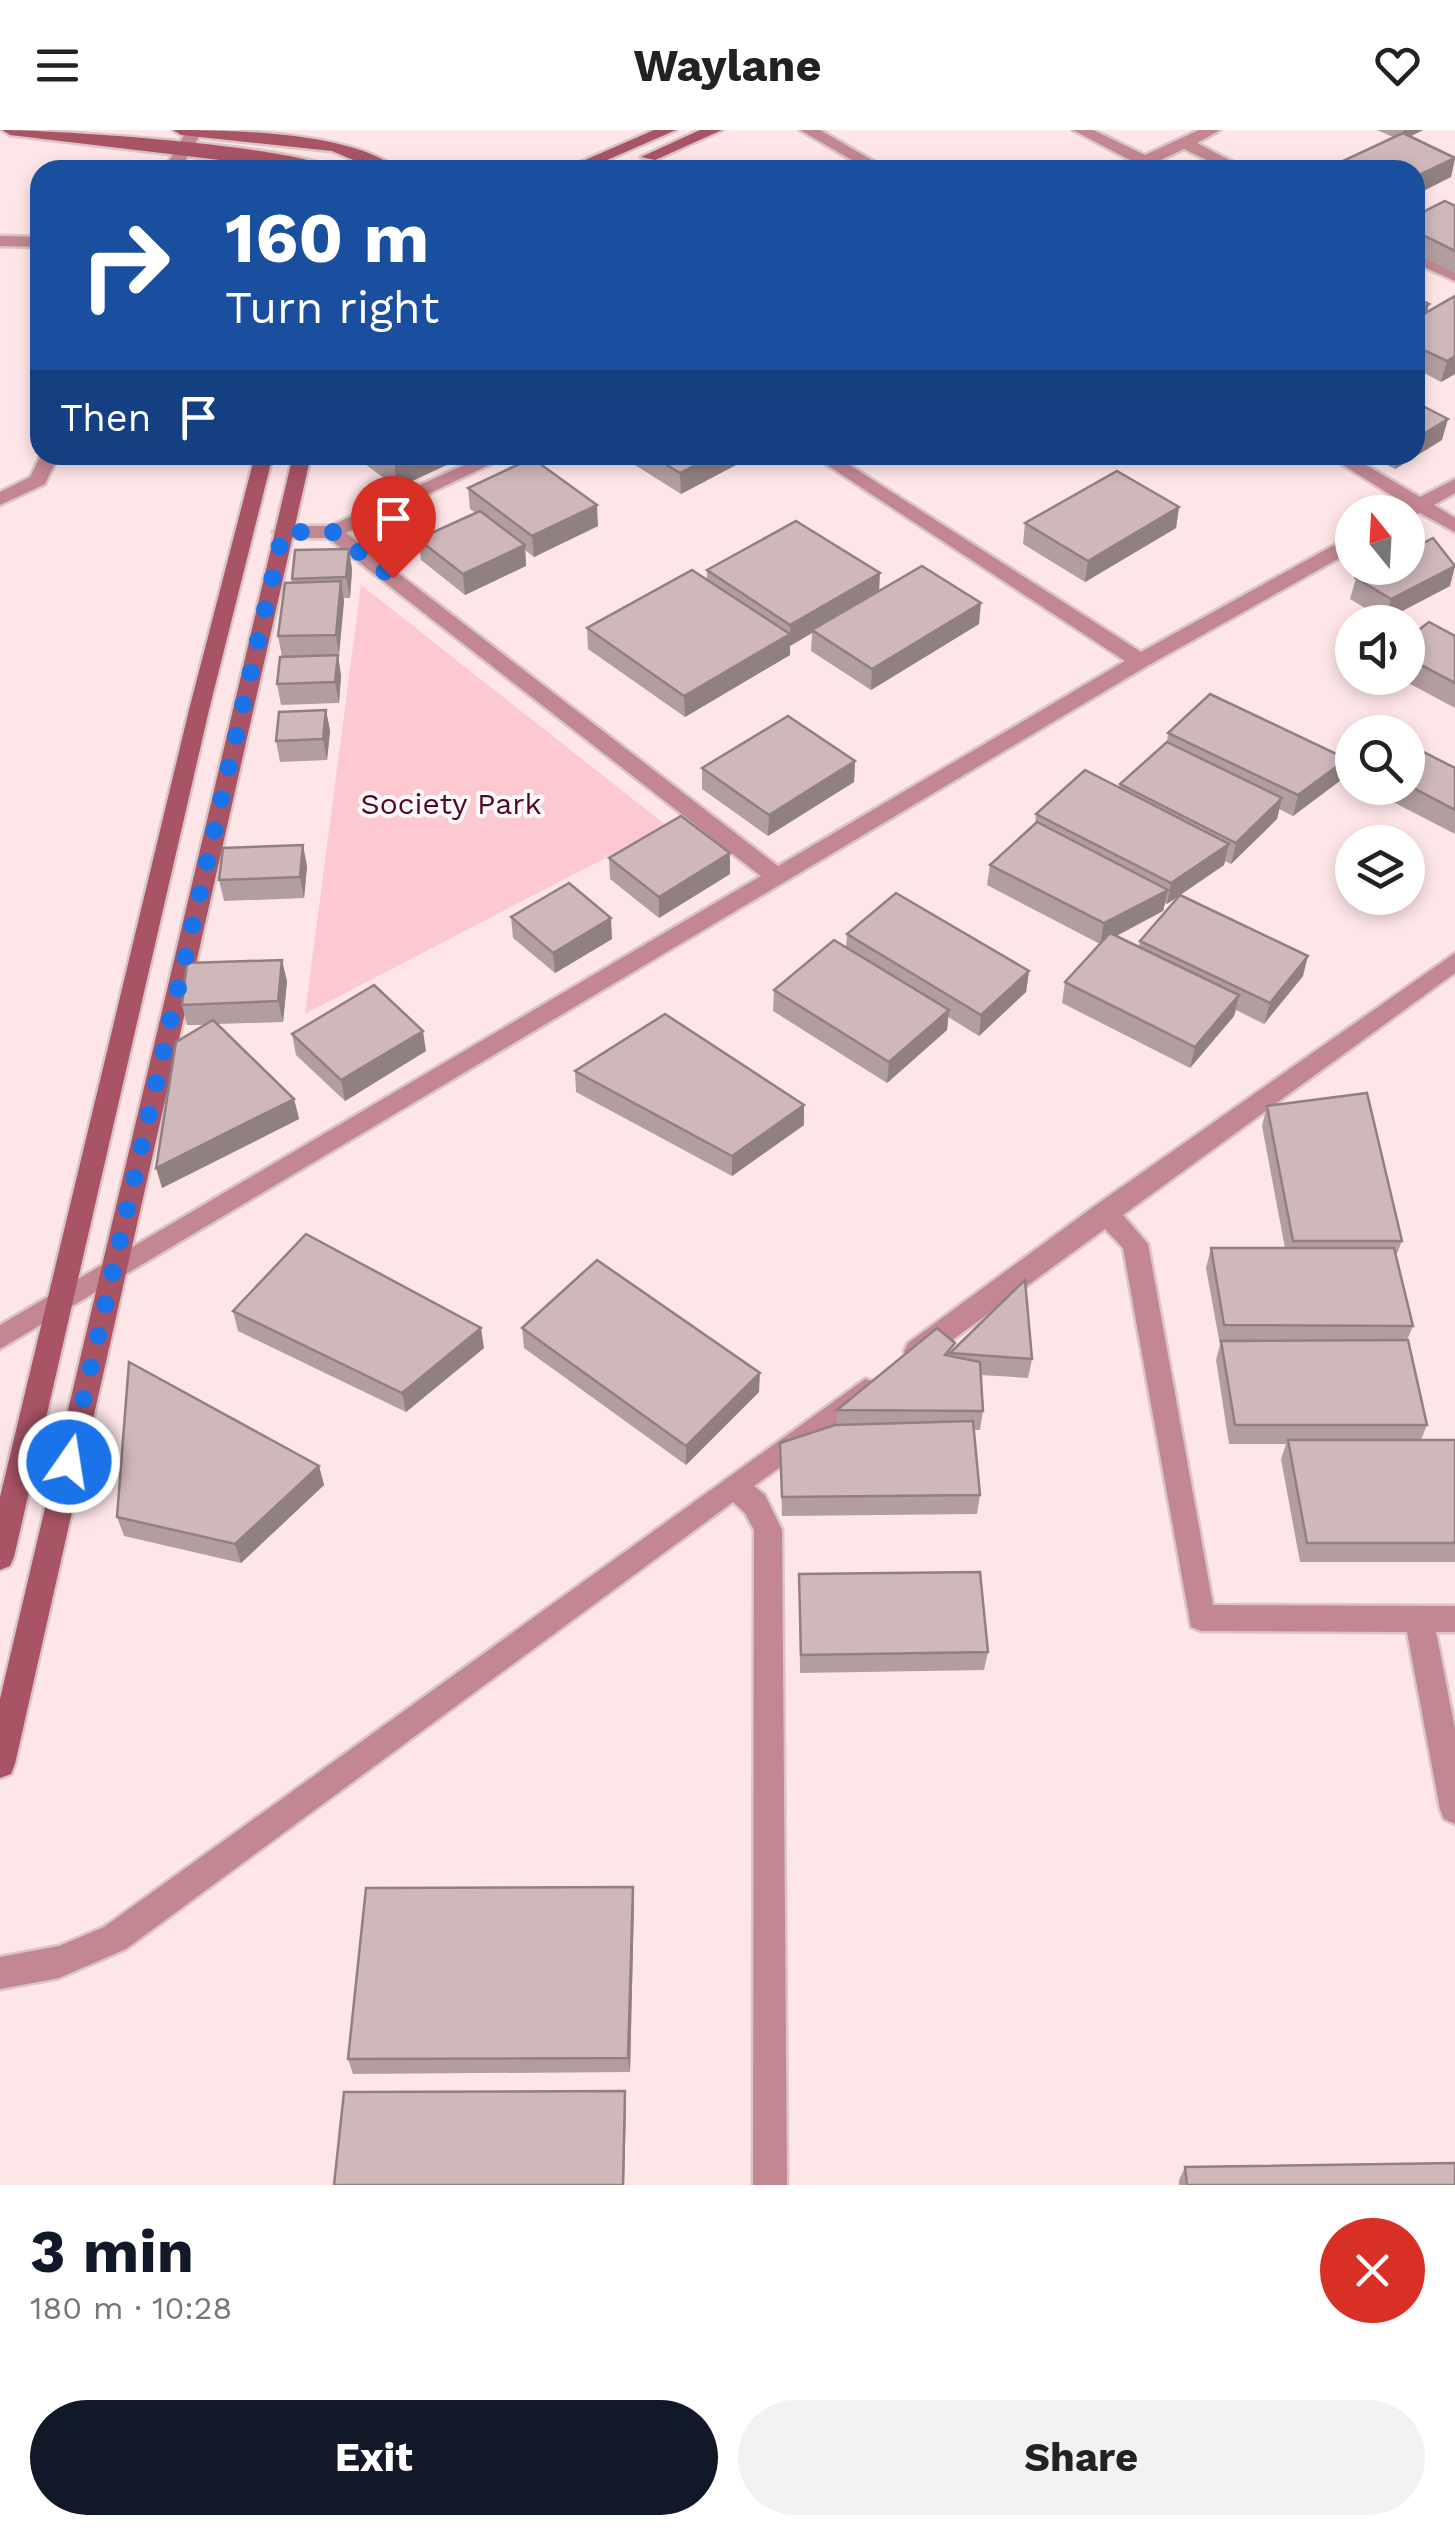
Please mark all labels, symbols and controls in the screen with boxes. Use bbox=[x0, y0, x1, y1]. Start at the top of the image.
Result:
icon: menu bbox=[30, 38, 85, 93]
icon: heart bbox=[1370, 38, 1425, 93]
text: Waylane bbox=[633, 39, 822, 92]
text: 160 m bbox=[225, 197, 429, 279]
icon: right bbox=[60, 200, 190, 330]
text: Turn right bbox=[225, 281, 439, 334]
icon: arrive bbox=[171, 390, 226, 445]
text: Then bbox=[60, 396, 151, 440]
pin bbox=[351, 476, 436, 579]
icon: arrive bbox=[366, 491, 421, 546]
north arrow bbox=[1335, 495, 1425, 585]
map controls bbox=[1335, 495, 1425, 915]
button: sound bbox=[1335, 605, 1425, 695]
button: search bbox=[1335, 715, 1425, 805]
park label: Society Park bbox=[361, 786, 541, 821]
button: layers bbox=[1335, 825, 1425, 915]
position arrow bbox=[17, 1410, 121, 1514]
text: 3 min bbox=[30, 2216, 194, 2287]
button: close bbox=[1320, 2218, 1425, 2323]
text: 180 m · 10:28 bbox=[30, 2289, 232, 2327]
button: Exit bbox=[30, 2400, 718, 2515]
button: Share bbox=[738, 2400, 1425, 2515]

